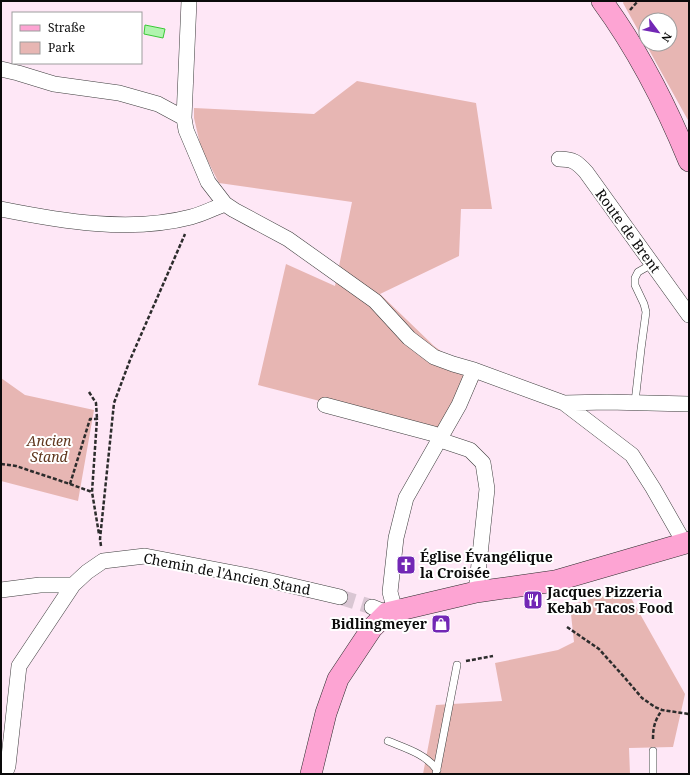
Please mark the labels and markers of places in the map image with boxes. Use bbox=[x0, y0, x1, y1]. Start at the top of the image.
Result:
place label: Église Évangélique la Croisée bbox=[420, 547, 553, 582]
church icon: Église Évangélique la Croisée bbox=[395, 554, 417, 576]
place label: Jacques Pizzeria Kebab Tacos Food bbox=[546, 582, 673, 617]
restaurant icon: Jacques Pizzeria Kebab Tacos Food bbox=[522, 589, 544, 611]
shop icon: Bidlingmeyer bbox=[430, 613, 452, 635]
place label: Bidlingmeyer bbox=[331, 614, 428, 633]

